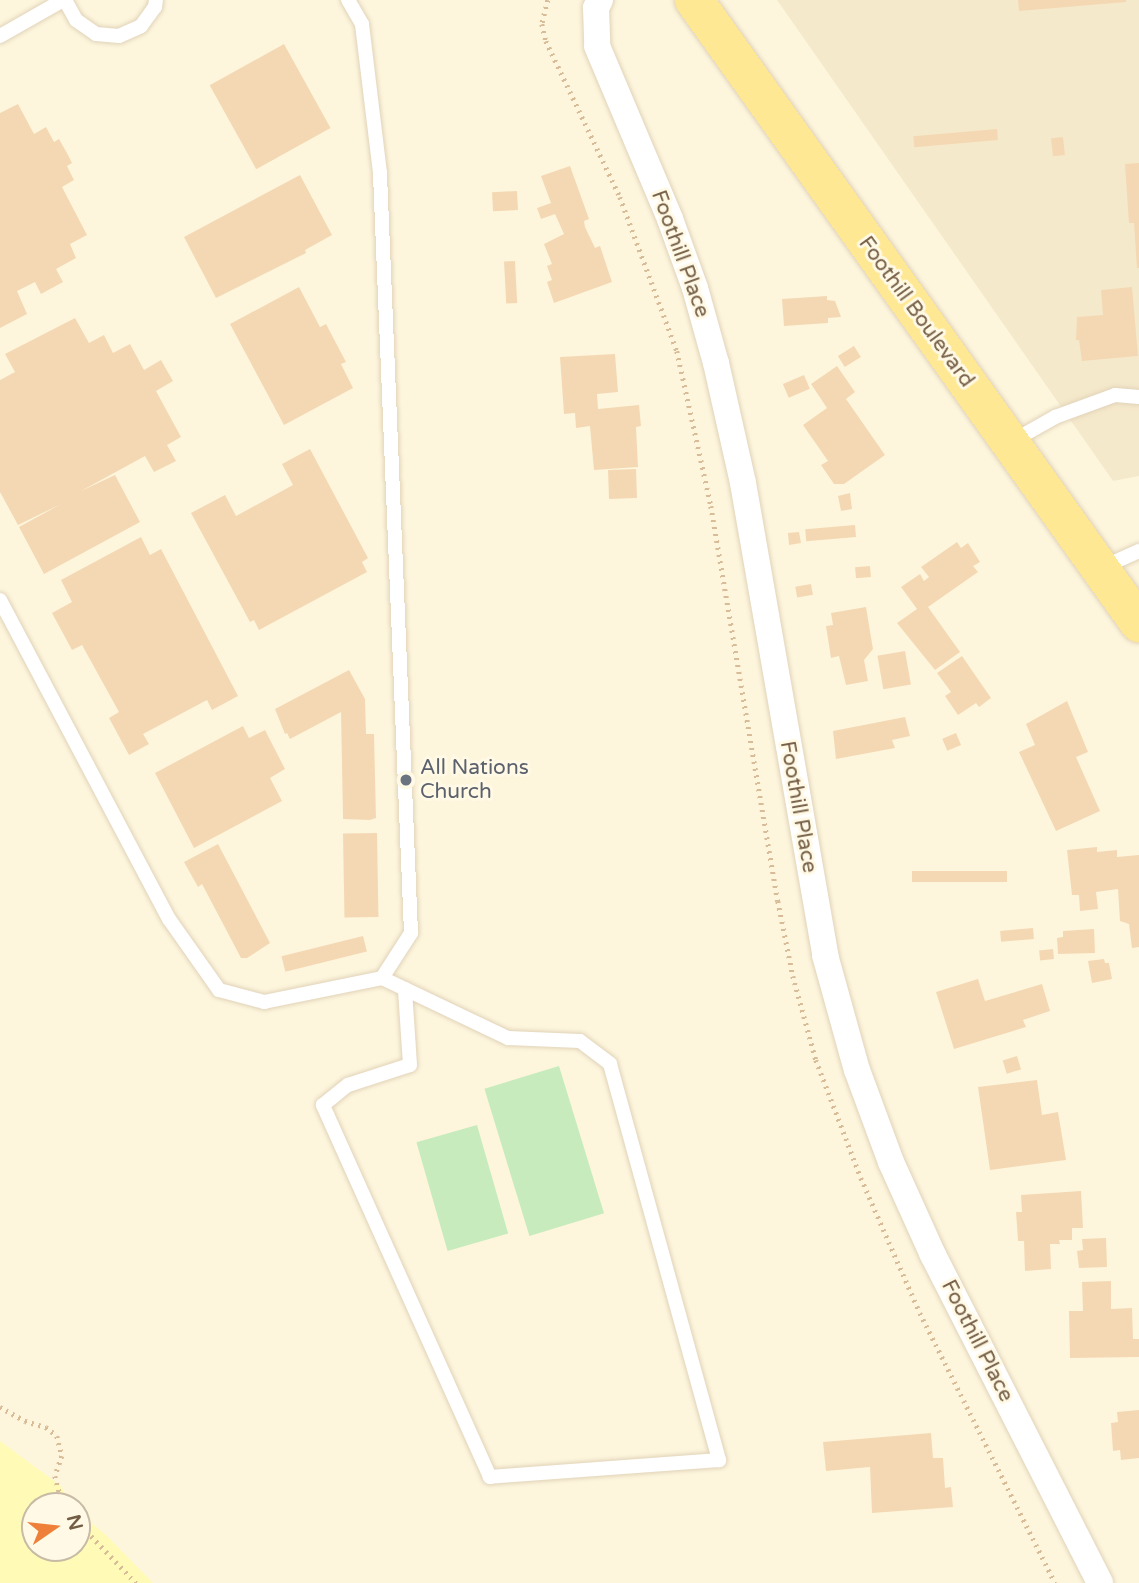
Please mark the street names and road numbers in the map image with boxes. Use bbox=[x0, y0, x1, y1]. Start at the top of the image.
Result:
street label: Foothill Place bbox=[645, 187, 715, 321]
street label: Foothill Boulevard bbox=[853, 232, 979, 392]
street label: Foothill Place bbox=[774, 739, 822, 875]
street label: Foothill Place bbox=[936, 1276, 1018, 1406]

